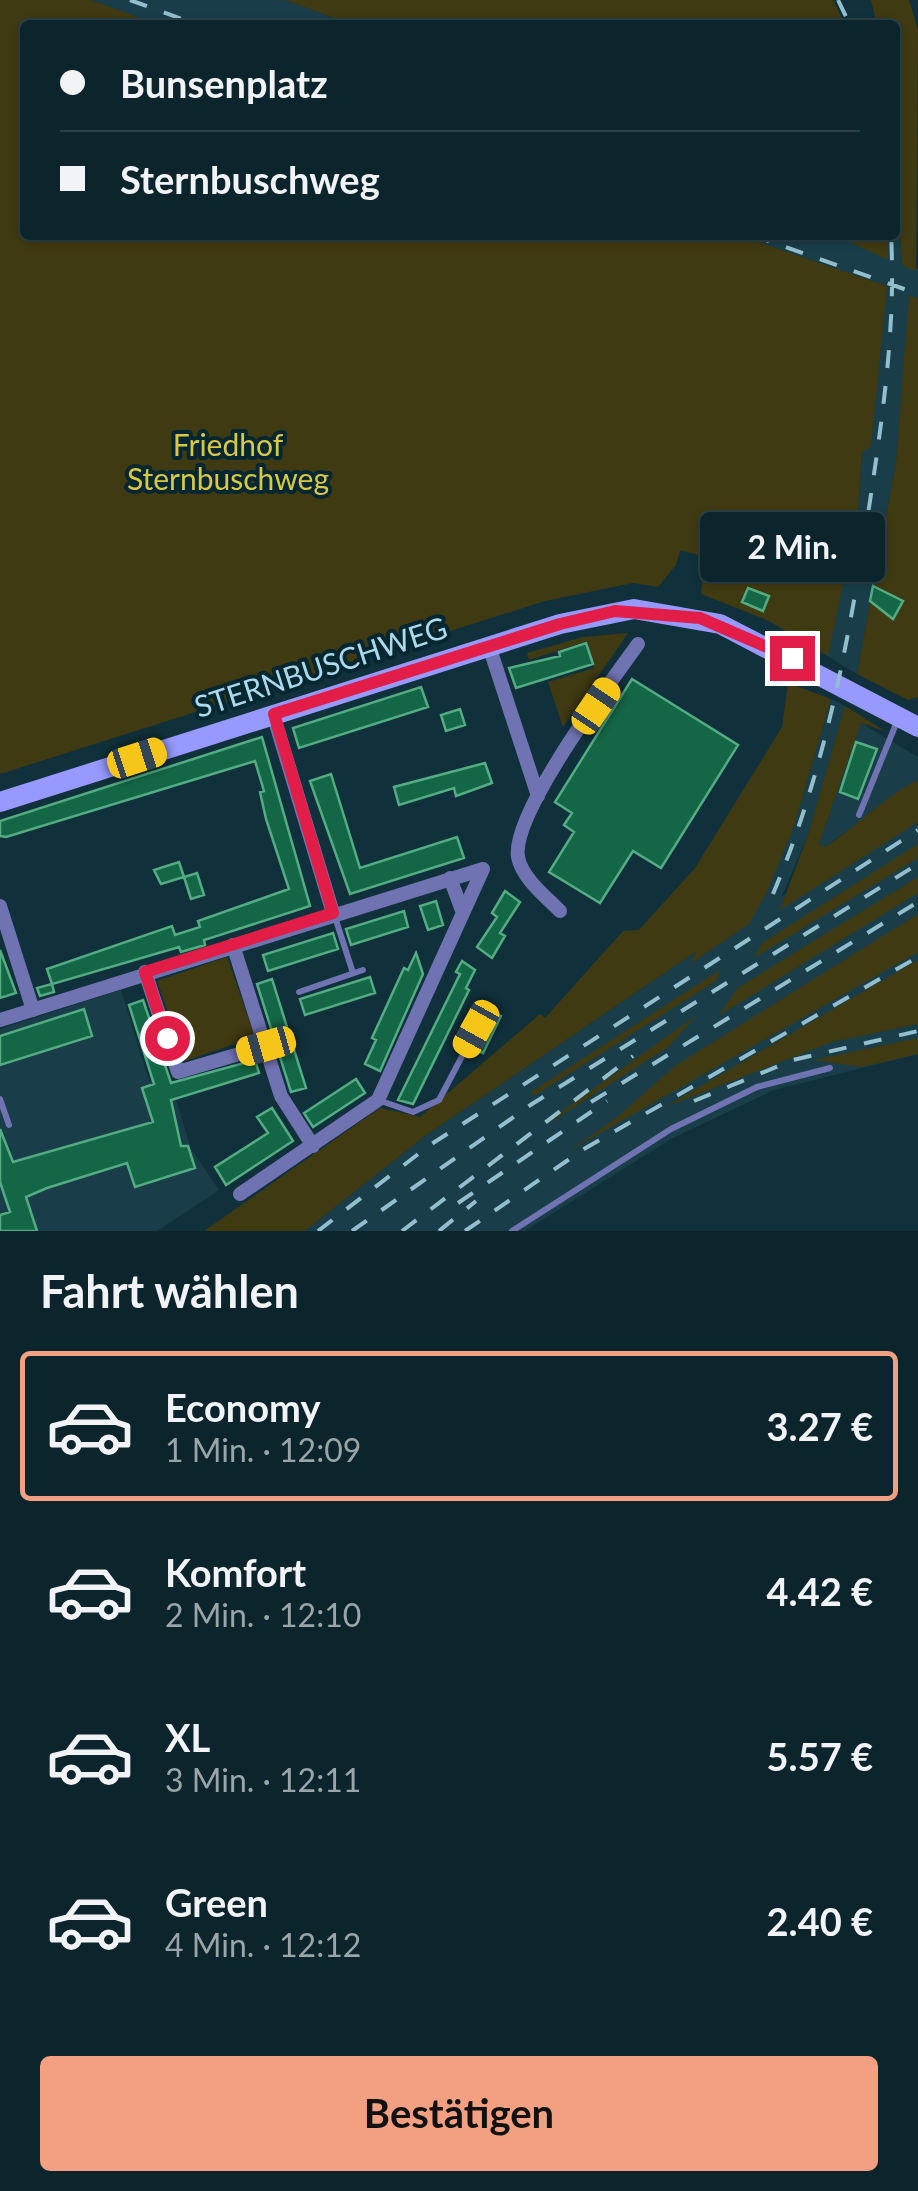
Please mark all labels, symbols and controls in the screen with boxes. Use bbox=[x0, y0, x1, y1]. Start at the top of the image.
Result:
text: Bunsenplatz bbox=[120, 60, 328, 106]
text: Sternbuschweg bbox=[120, 156, 380, 202]
park label: Friedhof Sternbuschweg bbox=[127, 426, 329, 496]
callout: 2 Min. bbox=[700, 513, 884, 583]
text: 2 Min. bbox=[747, 527, 838, 566]
street label: STERNBUSCHWEG bbox=[189, 608, 451, 724]
route end bbox=[770, 636, 815, 681]
car bbox=[567, 673, 625, 739]
car bbox=[104, 734, 170, 782]
car bbox=[448, 995, 504, 1063]
route start bbox=[145, 1016, 190, 1061]
car bbox=[233, 1023, 299, 1069]
text: Fahrt wählen bbox=[40, 1264, 299, 1318]
icon: car bbox=[45, 1381, 135, 1471]
text: Economy bbox=[165, 1384, 320, 1430]
text: 3.27 € bbox=[767, 1403, 873, 1449]
text: 1 Min. · 12:09 bbox=[165, 1430, 361, 1469]
icon: car bbox=[45, 1546, 135, 1636]
text: Komfort bbox=[165, 1549, 306, 1595]
text: 4.42 € bbox=[767, 1568, 873, 1614]
text: 2 Min. · 12:10 bbox=[165, 1595, 361, 1634]
icon: car bbox=[45, 1711, 135, 1801]
text: XL bbox=[165, 1714, 210, 1760]
text: 5.57 € bbox=[767, 1733, 873, 1779]
text: 3 Min. · 12:11 bbox=[165, 1760, 361, 1799]
icon: car bbox=[45, 1876, 135, 1966]
text: Green bbox=[165, 1879, 268, 1925]
text: 2.40 € bbox=[767, 1898, 873, 1944]
text: 4 Min. · 12:12 bbox=[165, 1925, 361, 1964]
button: Bestätigen bbox=[40, 2056, 878, 2171]

